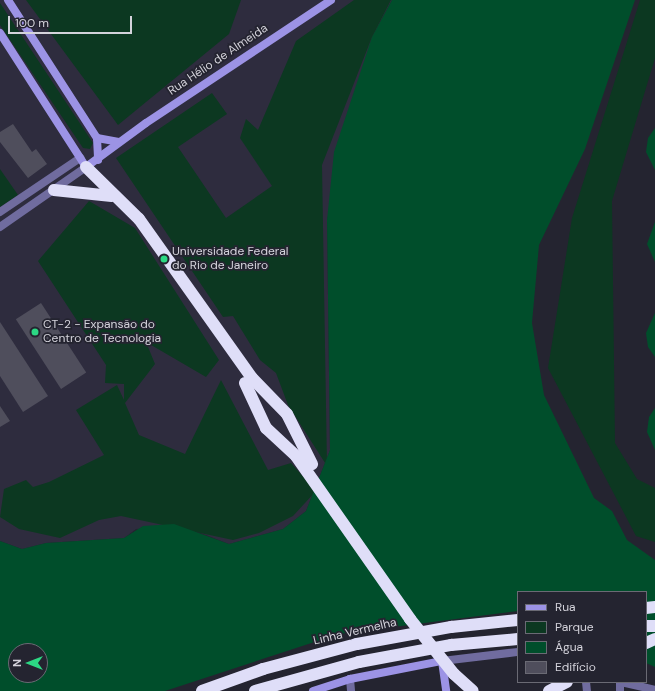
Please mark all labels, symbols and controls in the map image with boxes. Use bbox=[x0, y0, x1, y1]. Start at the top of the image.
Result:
scale bar bbox=[10, 8, 134, 34]
text: 100 m bbox=[15, 15, 49, 31]
street label: Rua Hélio de Almeida bbox=[165, 21, 271, 99]
place label: Universidade Federal do Rio de Janeiro bbox=[172, 245, 288, 273]
marker: Universidade Federal do Rio de Janeiro bbox=[159, 254, 169, 264]
place label: CT-2 - Expansão do Centro de Tecnologia bbox=[43, 318, 161, 346]
marker: CT-2 - Expansão do Centro de Tecnologia bbox=[30, 327, 40, 337]
legend bbox=[517, 591, 647, 683]
text: Rua bbox=[555, 599, 576, 615]
street label: Linha Vermelha bbox=[312, 615, 398, 649]
text: Parque bbox=[555, 619, 594, 635]
text: Água bbox=[555, 639, 583, 655]
north arrow bbox=[8, 643, 48, 683]
text: N bbox=[10, 659, 24, 667]
text: Edifício bbox=[555, 659, 596, 675]

